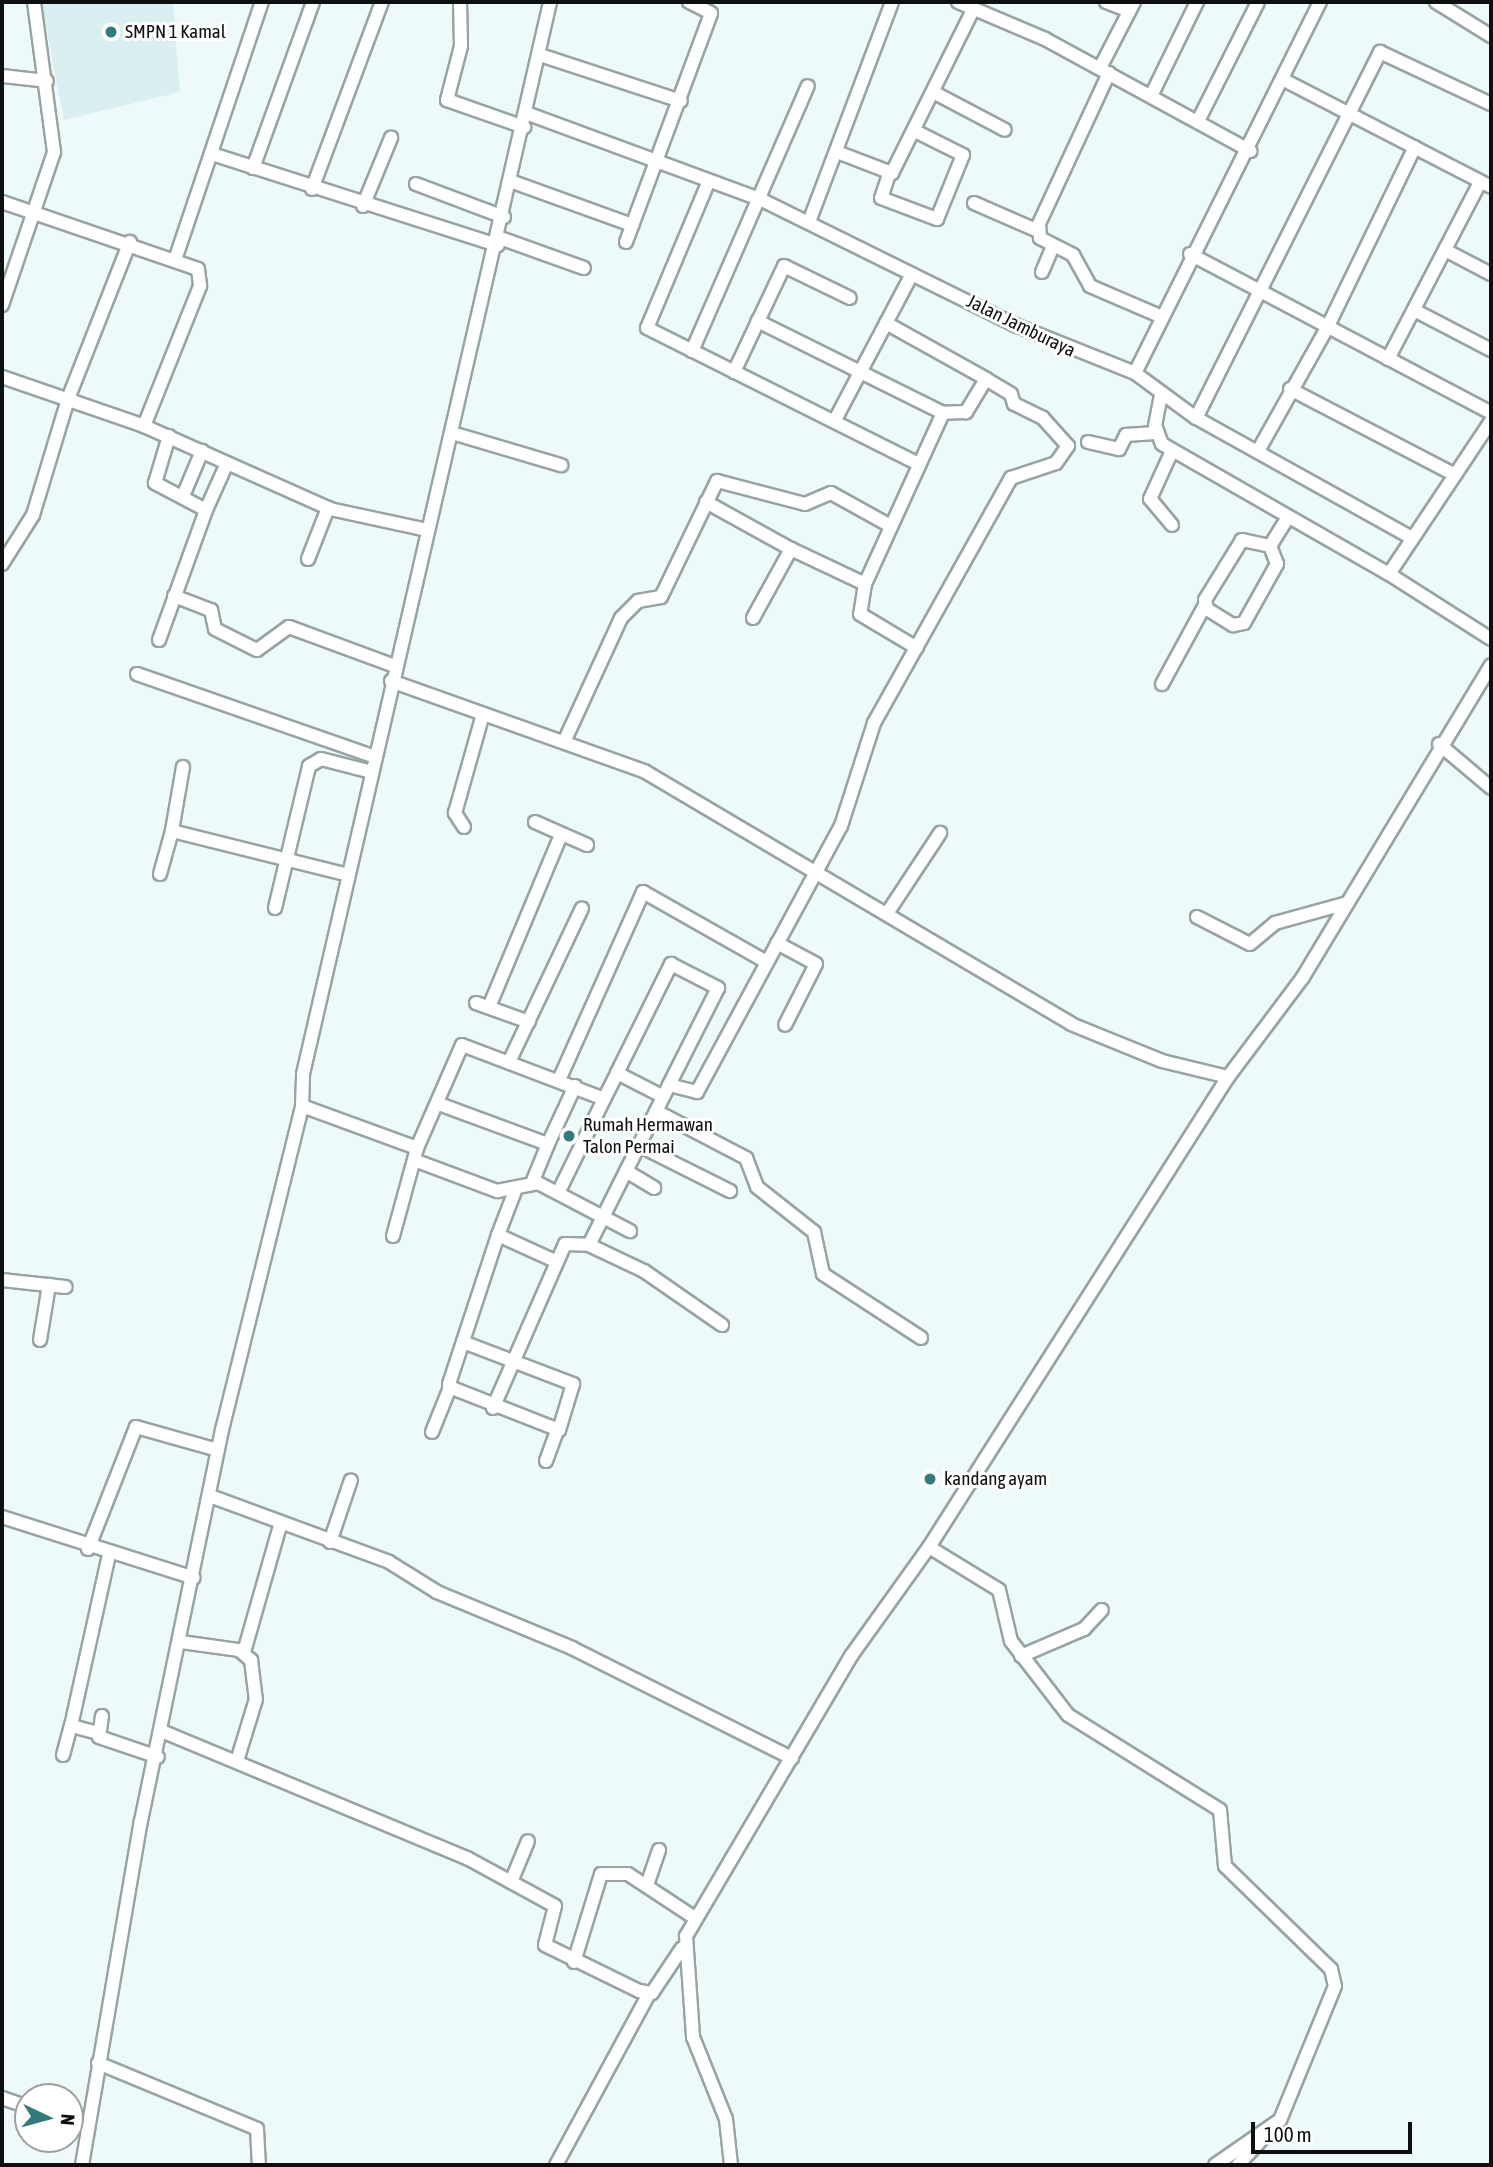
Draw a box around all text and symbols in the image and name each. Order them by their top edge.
place label: SMPN 1 Kamal [125,21,226,43]
marker: SMPN 1 Kamal [103,24,119,40]
street label: Jalan Jamburaya [963,290,1079,362]
place label: Rumah Hermawan Talon Permai [583,1114,713,1158]
marker: Rumah Hermawan Talon Permai [561,1128,577,1144]
place label: kandang ayam [944,1468,1047,1490]
marker: kandang ayam [922,1471,938,1487]
north arrow [14,2083,84,2153]
scale bar [1255,2108,1416,2152]
text: N [56,2113,79,2126]
text: 100 m [1264,2122,1312,2146]

